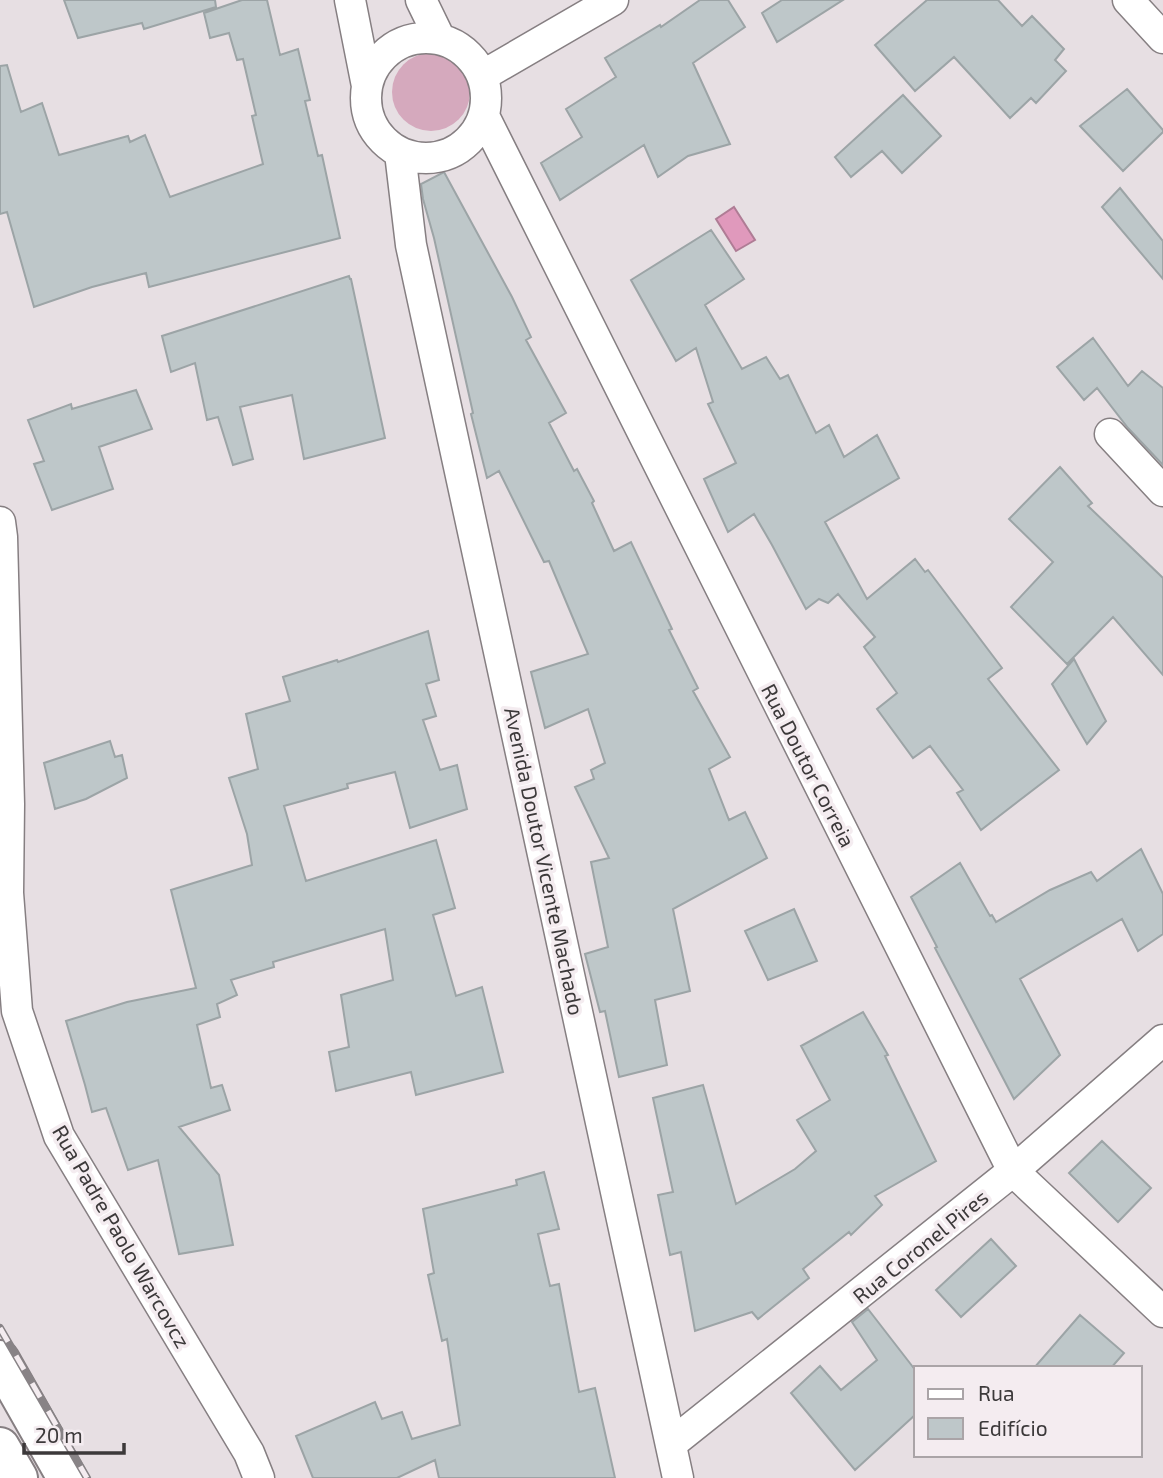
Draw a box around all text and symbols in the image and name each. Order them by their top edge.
street label: Rua Doutor Correia [757,679,861,851]
street label: Avenida Doutor Vicente Machado [500,705,590,1017]
street label: Rua Padre Paolo Warcovcz [48,1120,196,1352]
street label: Rua Coronel Pires [847,1184,993,1308]
legend [914,1366,1142,1457]
text: Rua [978,1380,1014,1405]
scale bar [24,1412,124,1456]
text: Edifício [978,1415,1048,1440]
text: 20 m [35,1422,83,1447]

